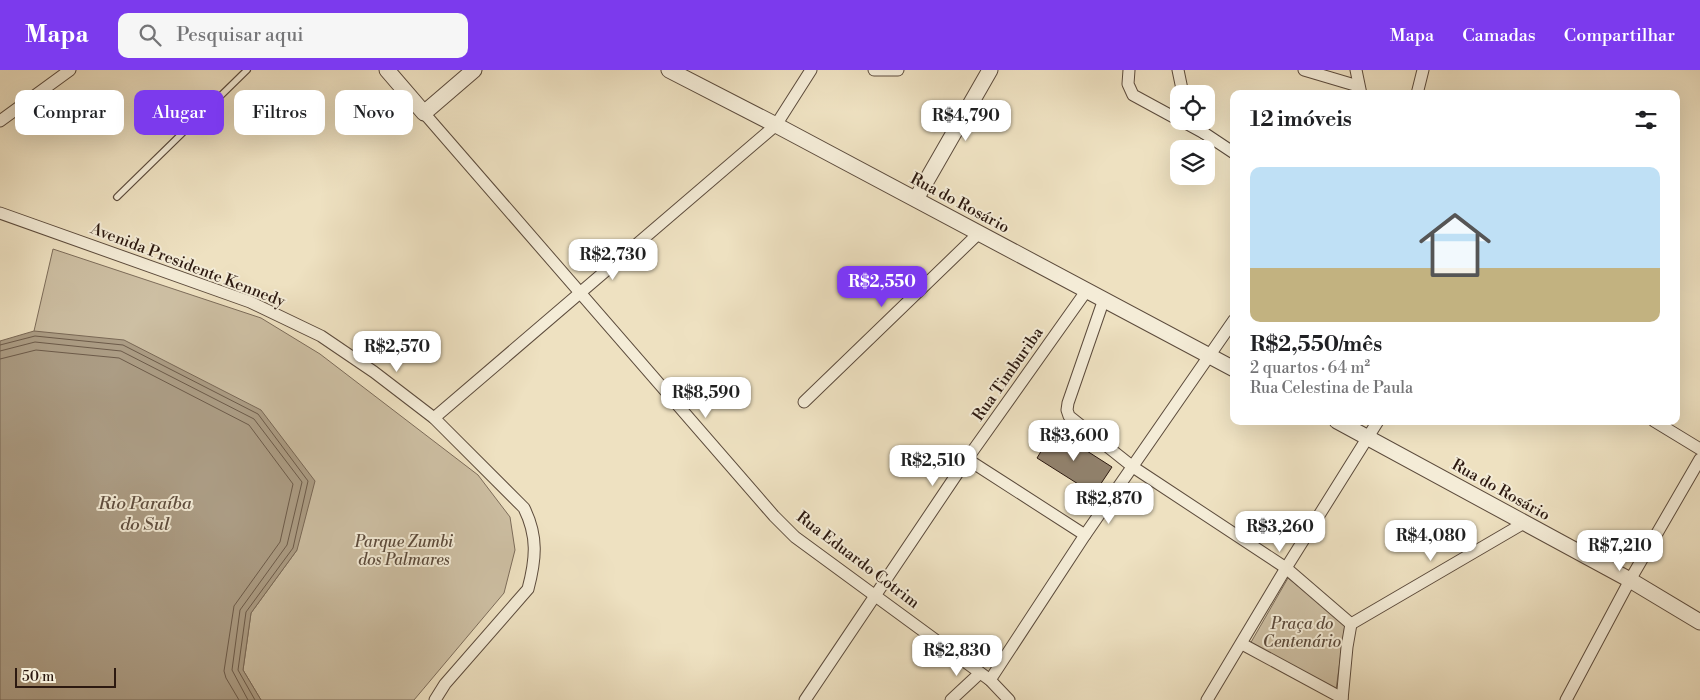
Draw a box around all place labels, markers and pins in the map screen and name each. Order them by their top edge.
pin: R$4,790 [920,100,1012,142]
pin: R$2,730 [567,238,659,281]
pin: R$2,550 [836,266,928,308]
pin: R$2,570 [351,330,443,373]
pin: R$8,590 [660,376,752,419]
pin: R$3,600 [1028,420,1120,462]
pin: R$2,510 [887,444,979,487]
pin: R$2,870 [1063,482,1155,525]
pin: R$3,260 [1234,510,1326,553]
pin: R$4,080 [1385,520,1477,562]
pin: R$7,210 [1574,530,1666,572]
pin: R$2,830 [911,634,1003,677]

